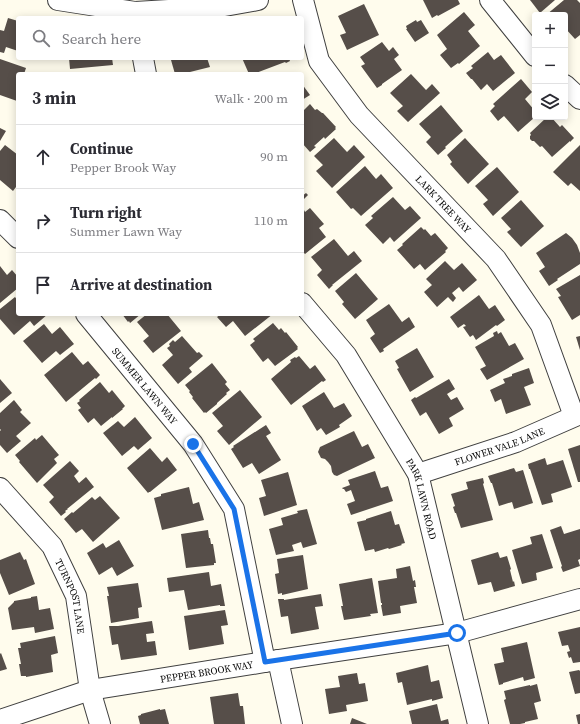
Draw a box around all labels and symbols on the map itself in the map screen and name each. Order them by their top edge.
street label: LARK TREE WAY [413,173,474,236]
street label: SUMMER LAWN WAY [109,345,181,428]
street label: FLOWER VALE LANE [453,424,546,469]
route end [184,435,202,453]
street label: PARK LAWN ROAD [403,456,440,541]
street label: TURNPOST LANE [52,557,88,635]
route start [448,624,466,642]
street label: PEPPER BROOK WAY [159,658,255,686]

